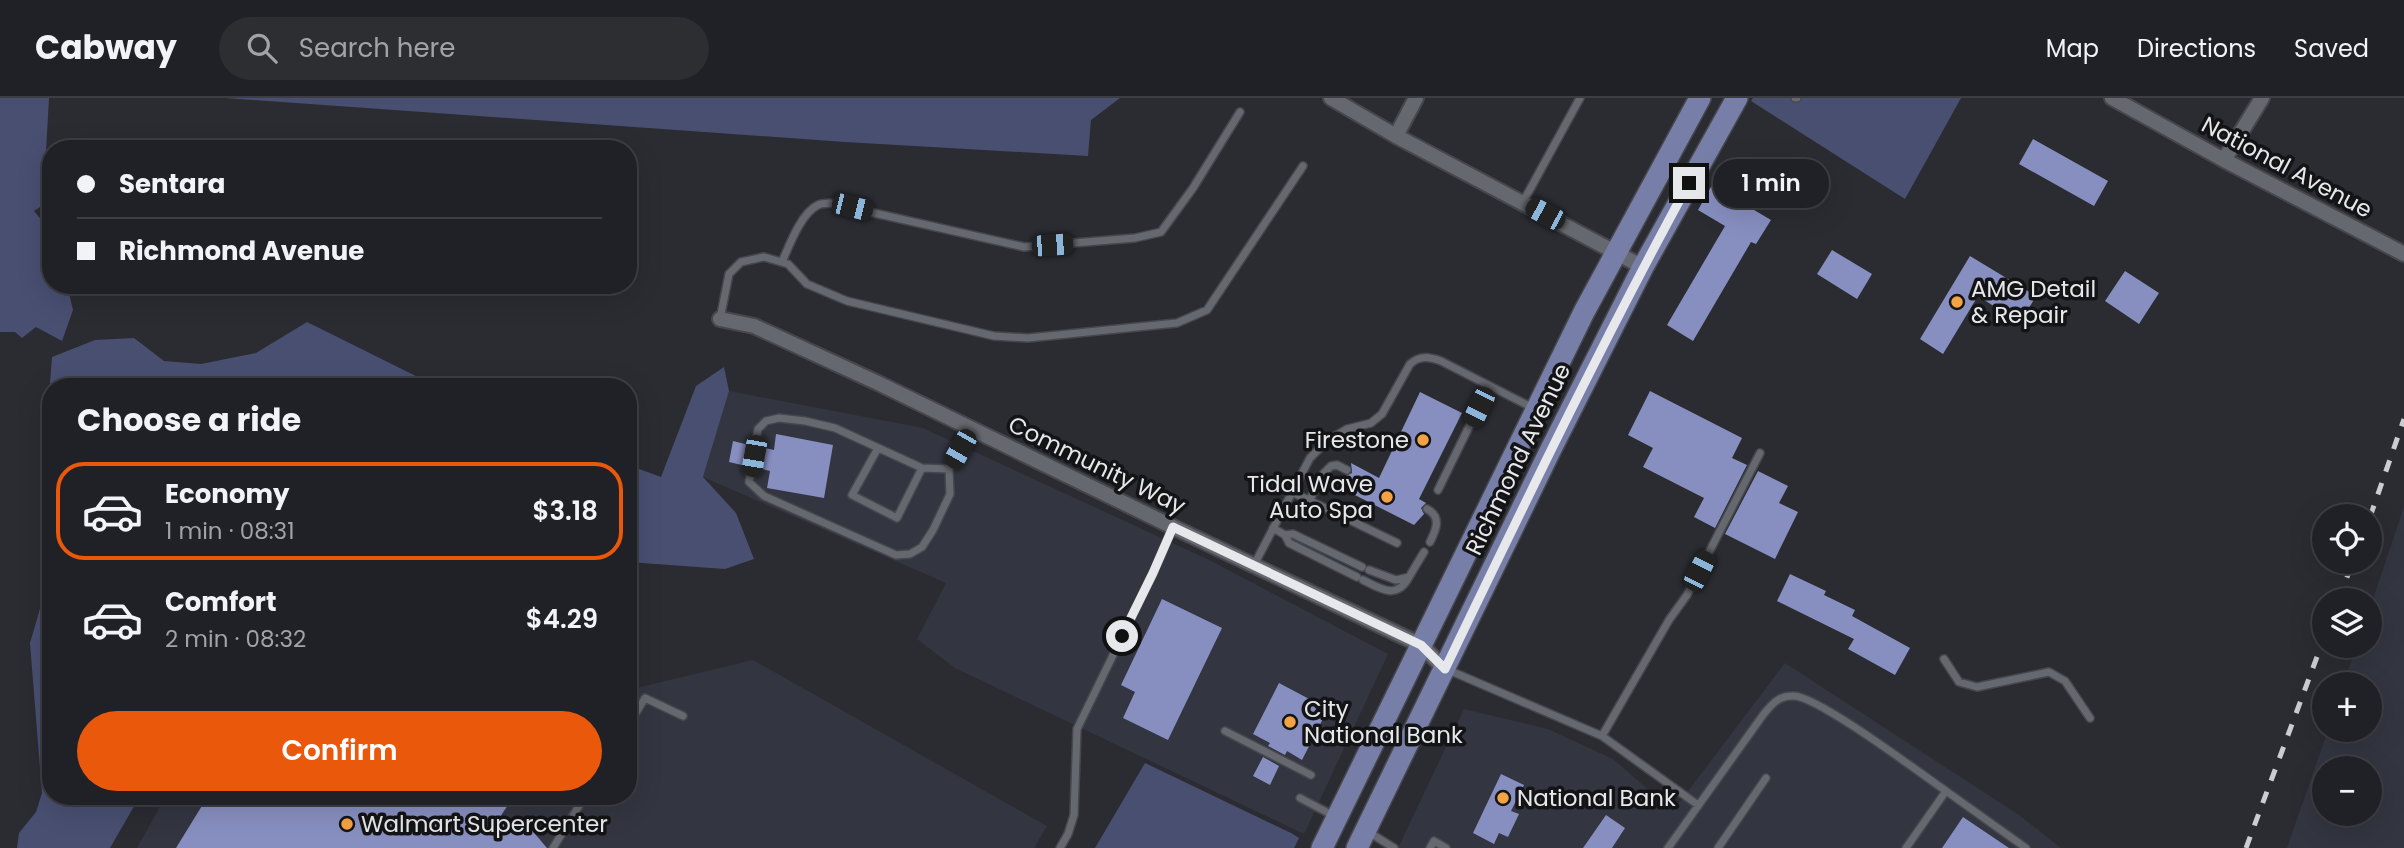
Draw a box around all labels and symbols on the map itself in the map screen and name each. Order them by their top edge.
street label: National Avenue [2196,109,2378,225]
callout: 1 min [1714,158,1829,208]
route end [1673,167,1705,199]
car [830,192,875,222]
car [1522,195,1569,233]
car [1031,233,1074,257]
place label: AMG Detail & Repair [1971,273,2096,331]
marker: AMG Detail & Repair [1949,294,1965,310]
street label: Richmond Avenue [1458,358,1578,560]
car [1461,384,1498,430]
street label: Community Way [1003,408,1191,522]
place label: Firestone [1305,424,1409,456]
car [941,426,980,472]
marker: Firestone [1415,432,1431,448]
car [741,433,768,479]
place label: Tidal Wave Auto Spa [1247,468,1373,526]
marker: Tidal Wave Auto Spa [1379,489,1395,505]
car [1681,548,1718,594]
route start [1106,620,1138,652]
place label: City National Bank [1304,693,1463,751]
marker: City National Bank [1282,714,1298,730]
place label: National Bank [1517,782,1676,814]
marker: National Bank [1495,790,1511,806]
place label: Walmart Supercenter [361,808,608,840]
marker: Walmart Supercenter [339,816,355,832]

